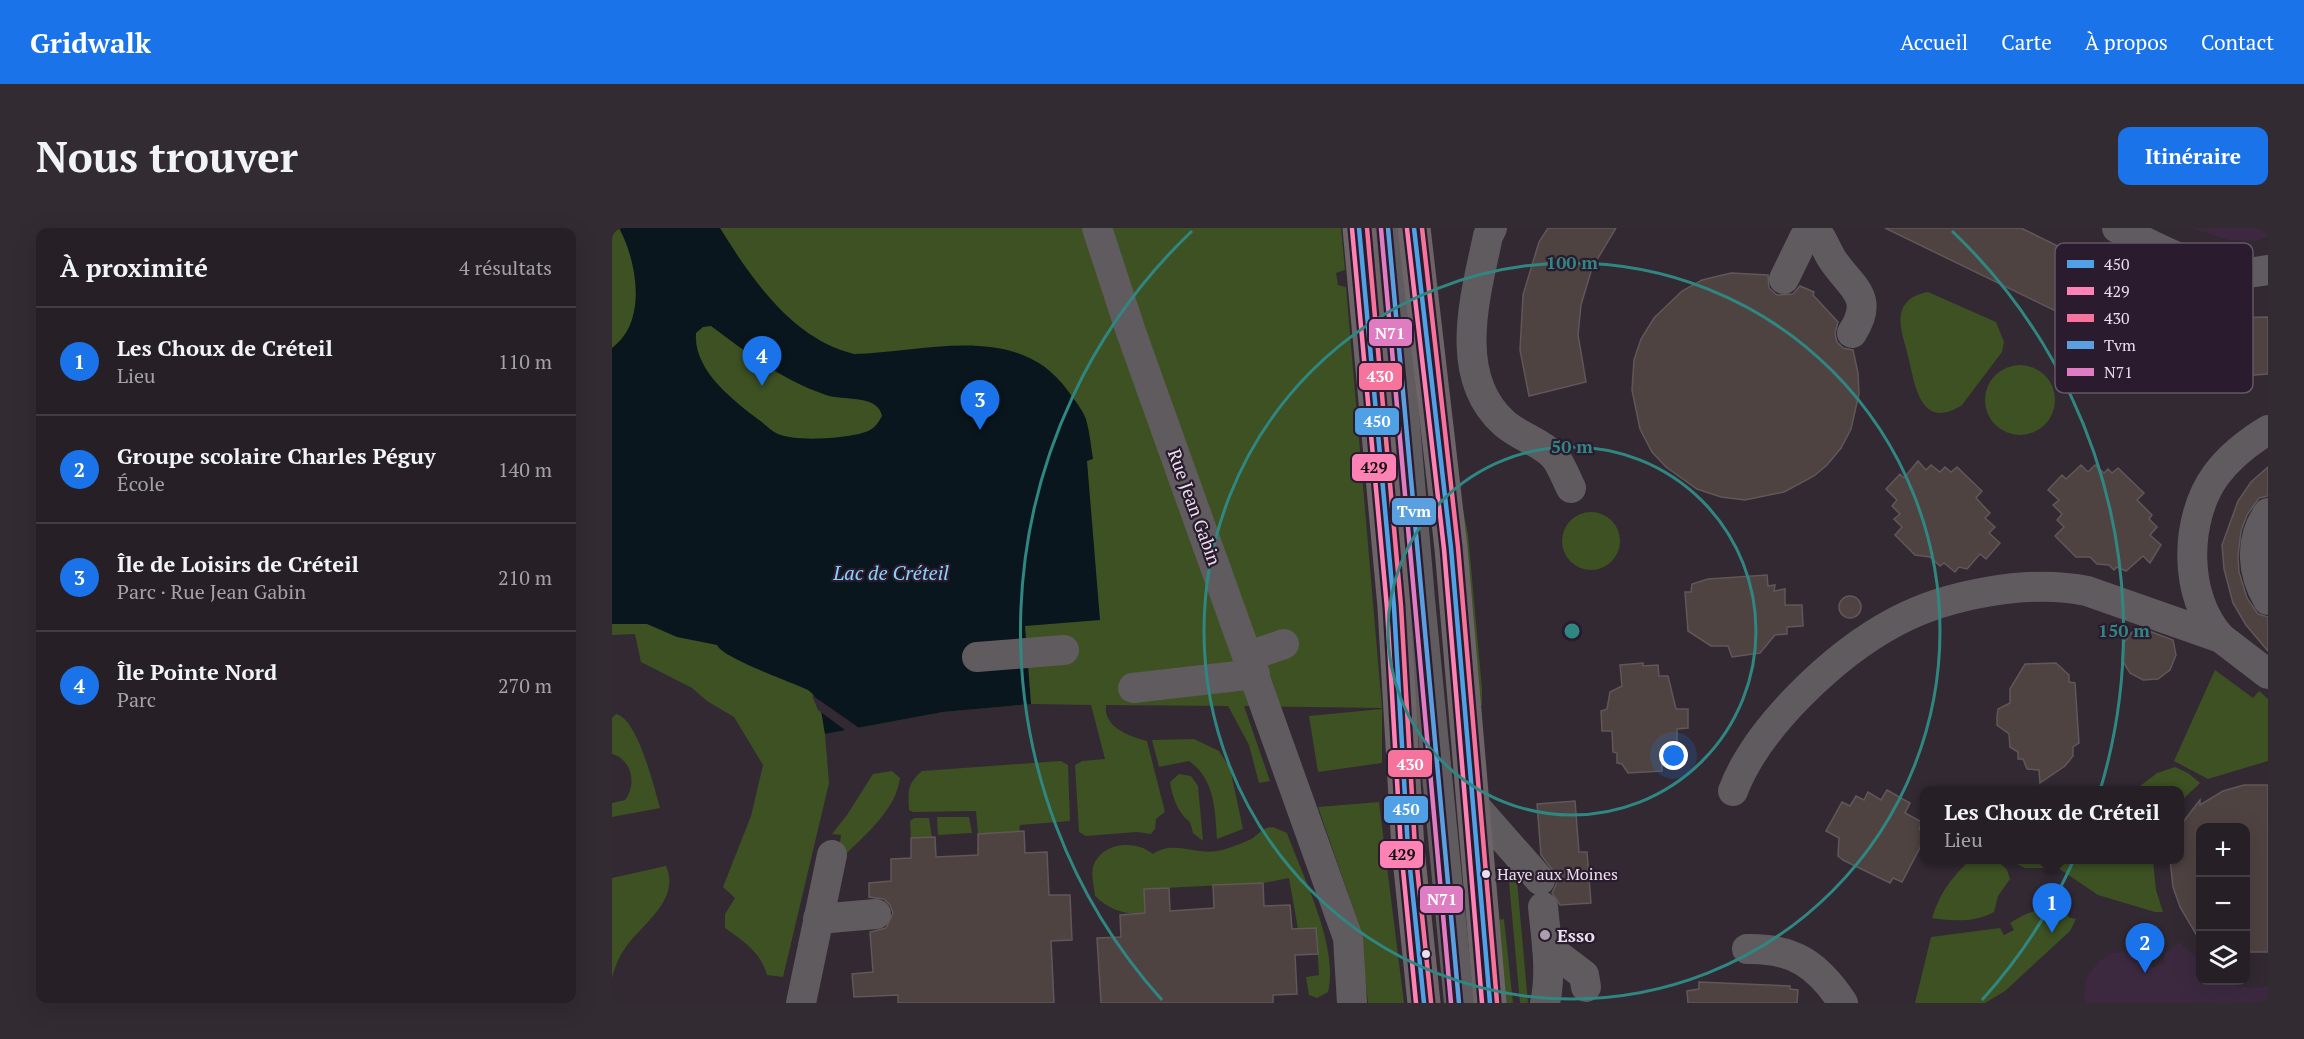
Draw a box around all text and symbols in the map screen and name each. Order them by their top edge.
text: Gridwalk [30,24,151,61]
text: Accueil [1900,28,1968,56]
text: Carte [2001,28,2052,56]
text: À propos [2085,28,2168,56]
text: Contact [2201,28,2274,56]
button: Itinéraire [2118,127,2268,185]
text: Nous trouver [36,128,298,184]
legend [2055,243,2253,393]
text: À proximité [60,250,208,284]
text: 100 m [1546,250,1598,274]
text: 450 [2104,253,2130,275]
text: 4 résultats [459,254,552,281]
text: 429 [2104,280,2130,302]
text: 430 [2104,307,2130,329]
line badge: N71 [1368,318,1413,347]
text: N71 [1375,322,1405,344]
text: Les Choux de Créteil [117,333,333,362]
text: Tvm [2104,334,2136,356]
pin: 4 [742,336,782,386]
text: 1 [74,348,85,375]
text: 110 m [498,348,552,375]
text: N71 [2104,361,2133,383]
text: Lieu [117,362,156,389]
line badge: 430 [1358,362,1403,391]
text: 430 [1366,365,1394,387]
pin: 3 [960,380,1000,430]
line badge: 450 [1354,407,1400,436]
text: 450 [1363,410,1391,432]
text: 50 m [1551,434,1593,458]
text: Groupe scolaire Charles Péguy [117,441,436,470]
street label: Rue Jean Gabin [1163,446,1227,569]
line badge: 429 [1351,453,1397,482]
text: 2 [74,456,85,483]
text: 140 m [498,456,552,483]
text: 429 [1360,456,1388,478]
text: École [117,470,165,497]
line badge: Tvm [1391,497,1437,526]
text: Tvm [1397,500,1431,522]
text: Île de Loisirs de Créteil [117,549,359,578]
water label: Lac de Créteil [832,559,949,586]
text: 3 [74,564,85,591]
text: 210 m [498,564,552,591]
text: Parc · Rue Jean Gabin [117,578,306,605]
text: 150 m [2098,618,2150,642]
centre of rings [1562,621,1582,641]
text: Île Pointe Nord [117,657,277,686]
text: 4 [74,672,85,699]
text: 270 m [498,672,552,699]
text: Parc [117,686,156,713]
your location [1659,741,1688,770]
line badge: 430 [1387,749,1433,778]
text: 430 [1396,753,1424,775]
popup [1920,786,2184,864]
line badge: 450 [1383,795,1429,824]
text: Les Choux de Créteil [1944,797,2160,826]
text: 450 [1392,798,1420,820]
map controls [2196,823,2250,985]
button: + [2196,823,2250,877]
text: Lieu [1944,826,1983,853]
line badge: 429 [1379,840,1424,869]
text: 429 [1388,843,1416,865]
place label: Haye aux Moines [1497,863,1618,885]
marker: Haye aux Moines [1480,868,1492,880]
button: − [2196,877,2250,931]
pin: 1 [2032,884,2072,933]
line badge: N71 [1419,885,1464,914]
text: N71 [1427,888,1457,910]
place label: Esso [1557,923,1595,947]
pin: 2 [2126,924,2164,973]
marker: Esso [1538,928,1552,942]
button: layers [2196,931,2250,985]
unlabelled marker [1420,948,1432,960]

